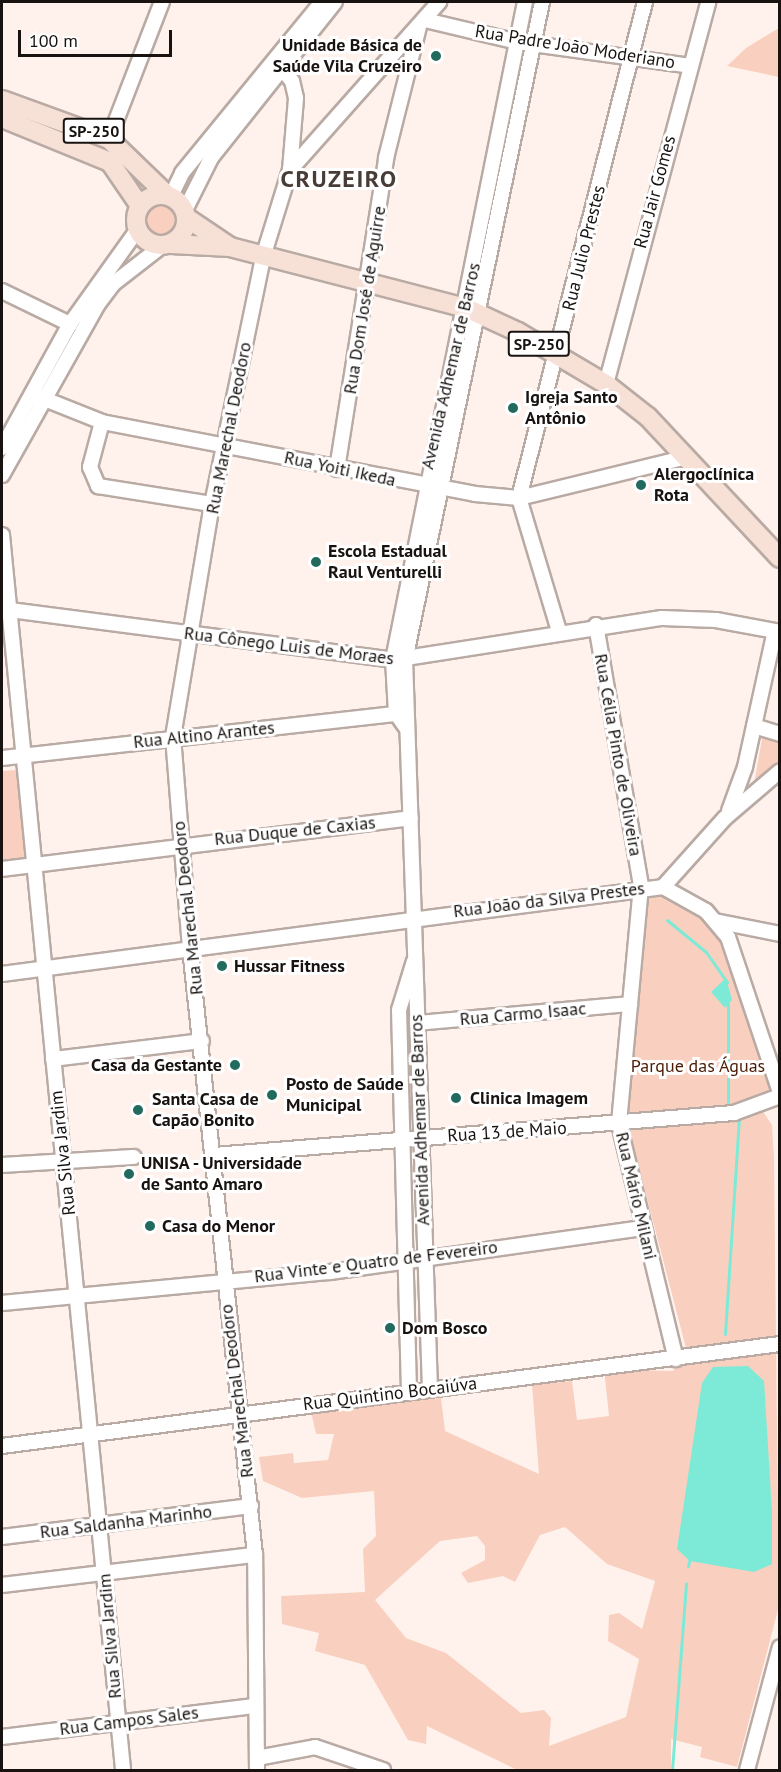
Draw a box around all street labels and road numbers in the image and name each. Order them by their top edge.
street label: Rua Padre João Moderiano [473,20,677,74]
road number: SP-250 [62,118,125,144]
street label: Rua Jair Gomes [630,133,680,251]
street label: Rua Julio Prestes [558,183,610,313]
street label: Rua Dom José de Aguirre [339,204,391,396]
street label: Avenida Adhemar de Barros [417,260,485,472]
road number: SP-250 [508,331,570,357]
street label: Rua Marechal Deodoro [202,340,256,516]
street label: Rua Yoiti Ikeda [282,447,398,491]
street label: Rua Cônego Luis de Moraes [183,622,395,670]
street label: Rua Célia Pinto de Oliveira [590,652,646,858]
street label: Rua Altino Arantes [132,717,276,753]
street label: Rua Duque de Caxias [213,812,377,850]
street label: Rua Marechal Deodoro [168,820,208,996]
street label: Rua João da Silva Prestes [452,878,646,922]
street label: Rua Carmo Isaac [459,998,587,1030]
street label: Avenida Adhemar de Barros [406,1014,434,1226]
street label: Rua Silva Jardim [46,1090,80,1216]
street label: Rua 13 de Maio [447,1117,567,1147]
street label: Rua Mário Milani [611,1130,661,1262]
street label: Rua Vinte e Quatro de Fevereiro [253,1236,499,1288]
street label: Rua Marechal Deodoro [216,1303,258,1479]
street label: Rua Quintino Bocaiúva [302,1373,478,1415]
street label: Rua Saldanha Marinho [39,1501,213,1543]
street label: Rua Silva Jardim [94,1573,126,1699]
street label: Rua Campos Sales [58,1702,200,1740]

